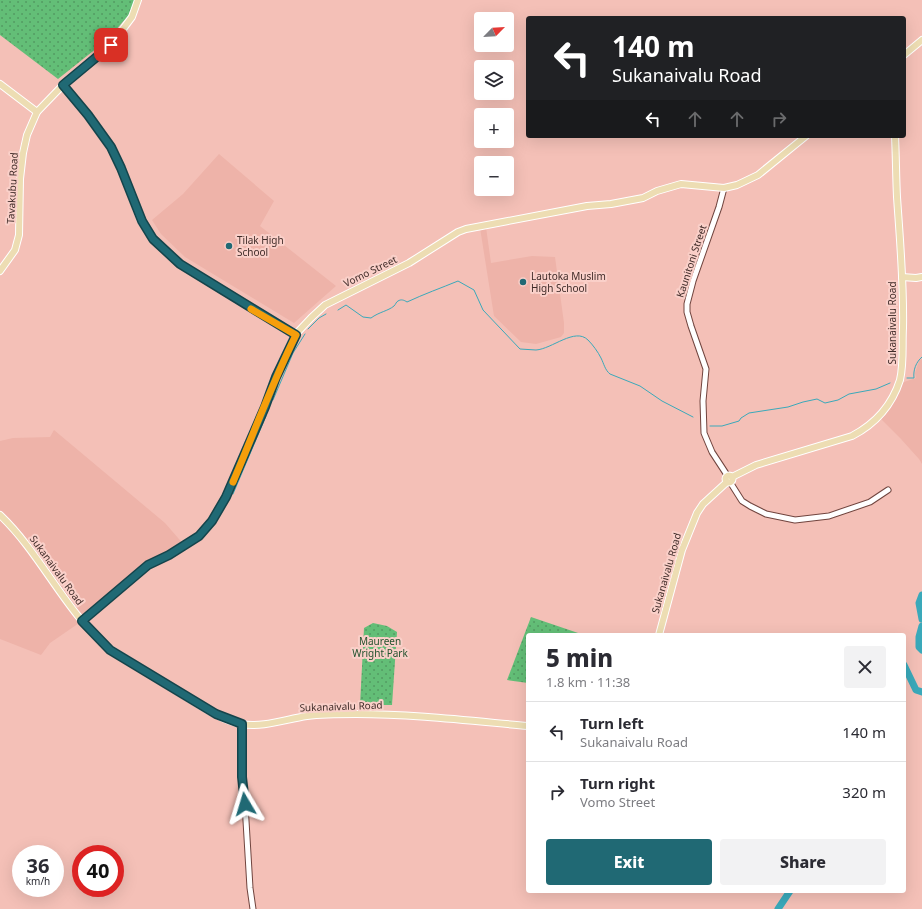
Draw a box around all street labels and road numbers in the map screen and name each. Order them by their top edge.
street label: Tavakubu Road [3,152,21,224]
street label: Kaunitoni Street [673,222,709,299]
street label: Vomo Street [341,252,399,290]
street label: Sukanaivalu Road [885,281,899,365]
street label: Sukanaivalu Road [648,531,684,615]
street label: Sukanaivalu Road [27,532,87,608]
street label: Sukanaivalu Road [299,698,383,714]

